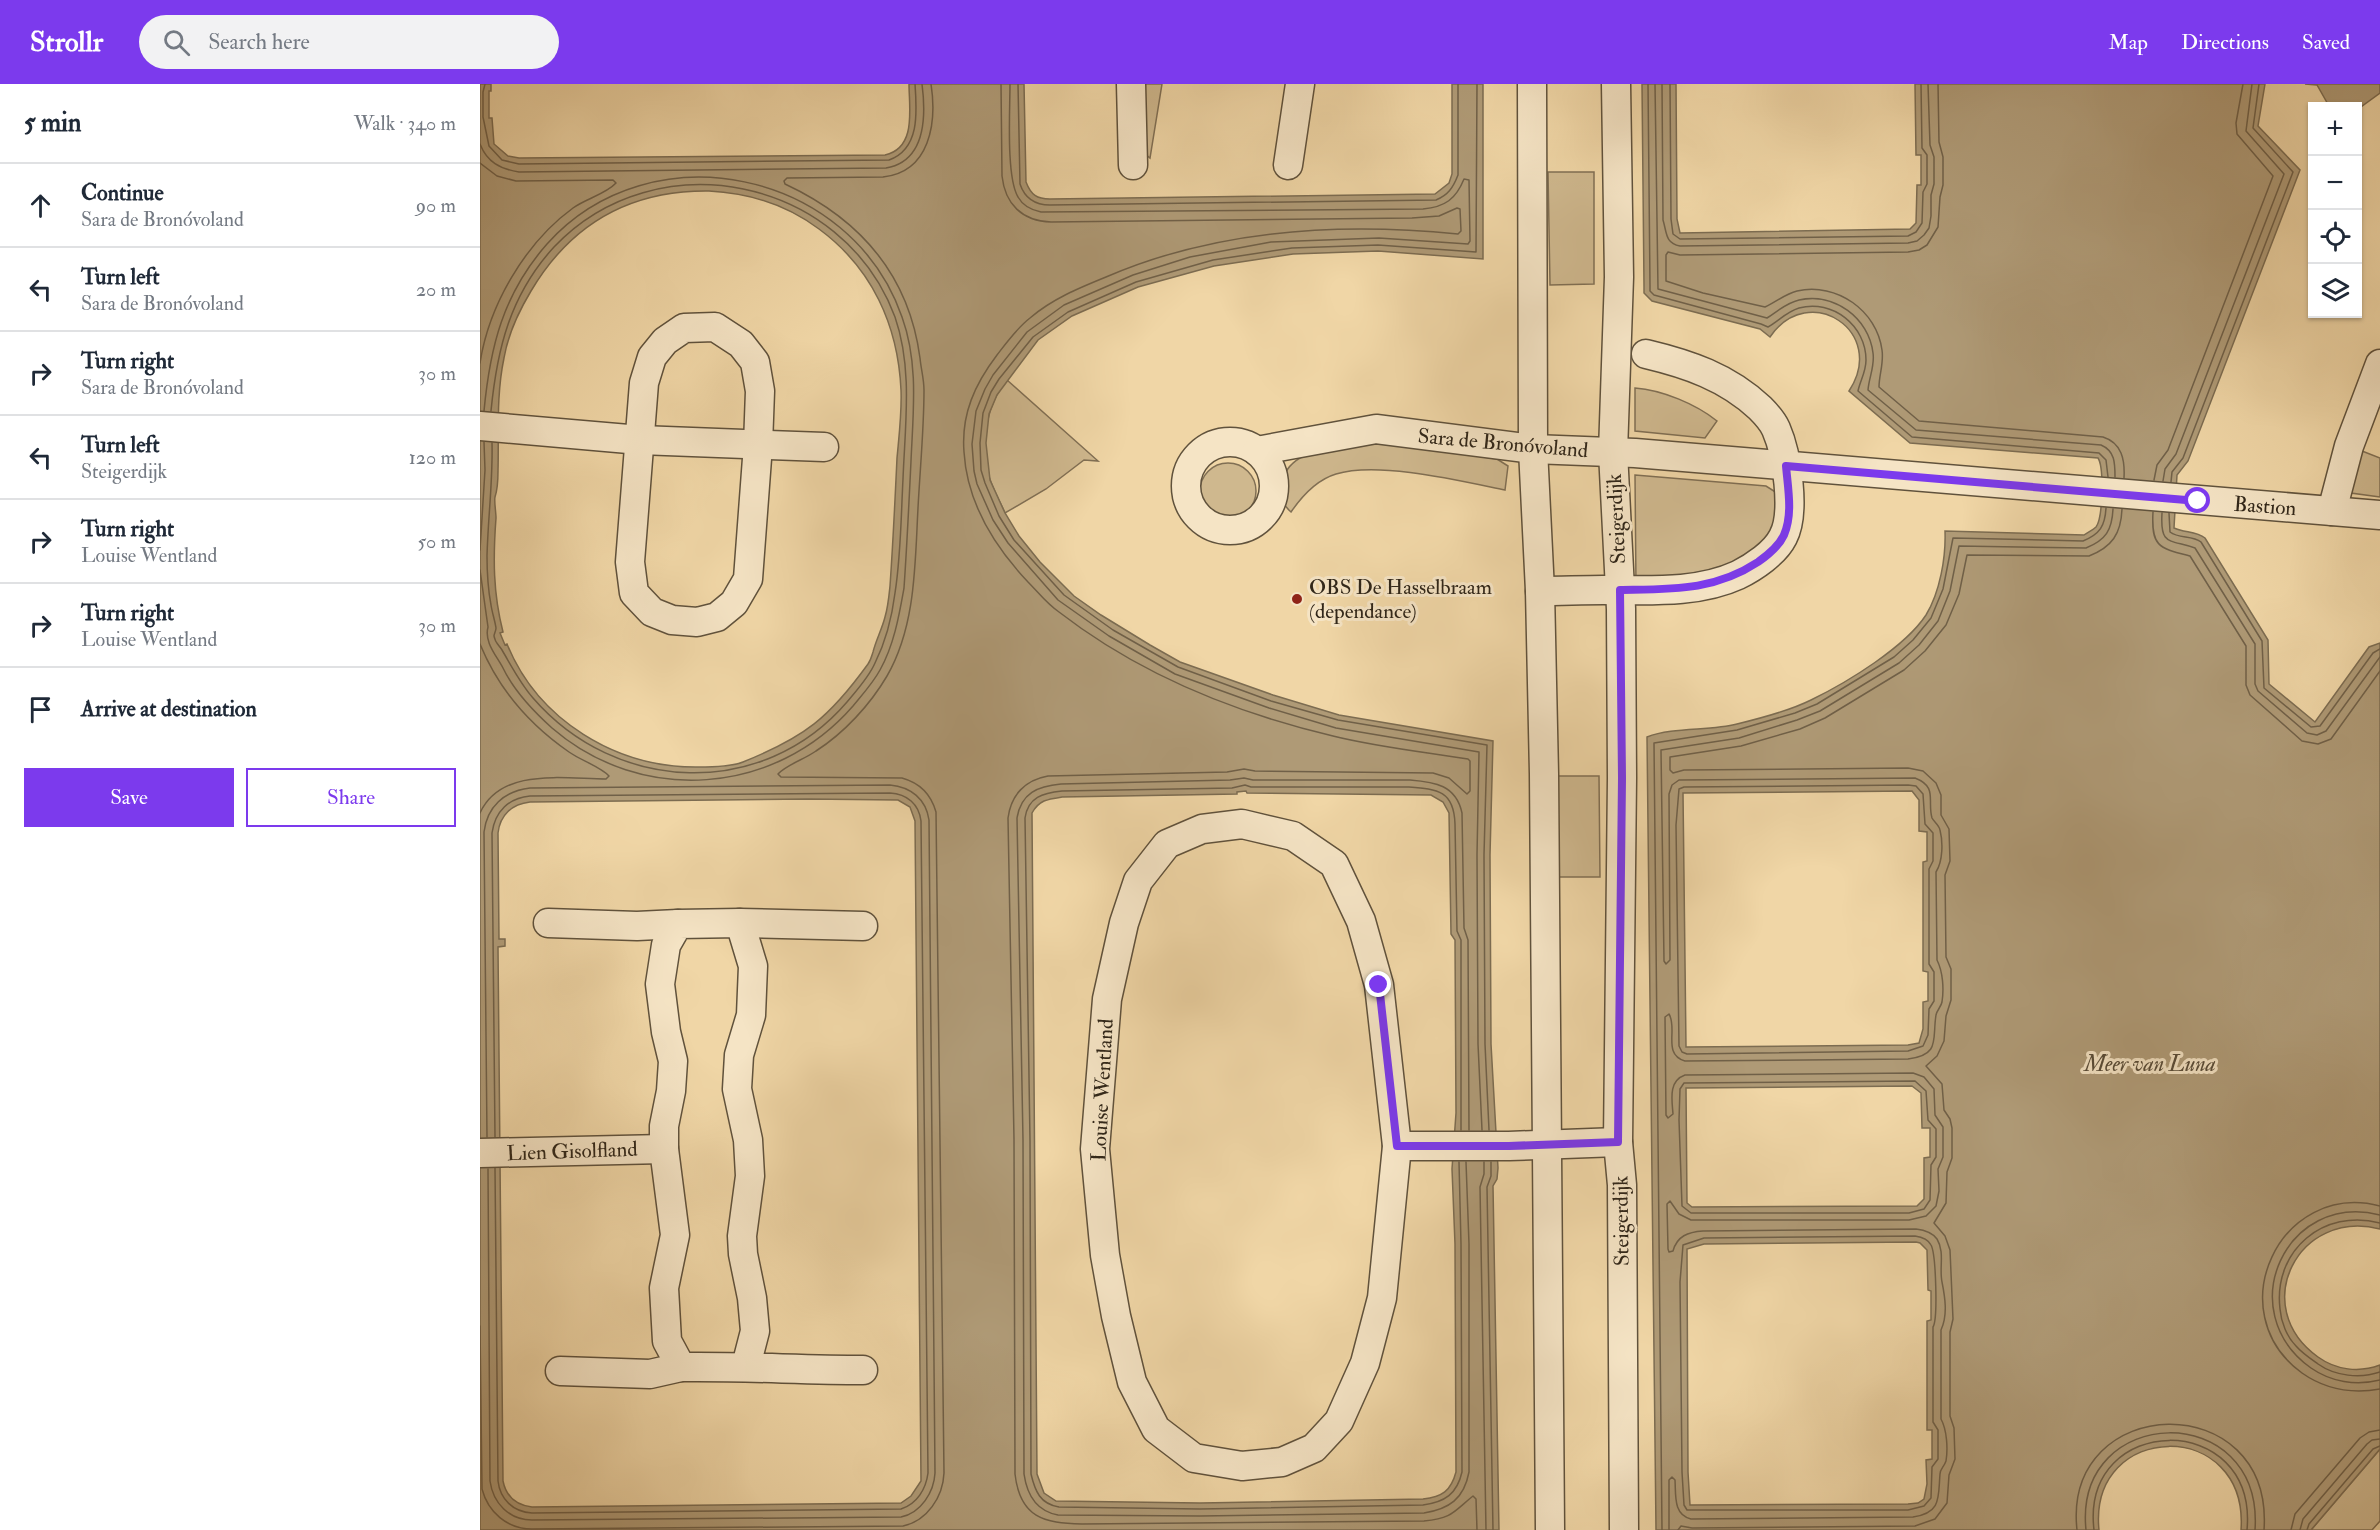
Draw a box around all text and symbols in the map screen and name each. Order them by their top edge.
search box [139,15,559,69]
text: Strollr [30,25,103,60]
icon: search [160,26,193,59]
text: Search here [208,28,310,56]
text: Map [2108,29,2148,56]
text: Directions [2181,29,2269,56]
text: Saved [2302,29,2350,56]
map controls [2308,102,2362,318]
button: + [2308,102,2362,156]
text: 5 min [24,107,81,139]
text: Walk · 340 m [354,111,456,136]
button: − [2308,156,2362,210]
text: Continue [81,179,164,207]
icon: ahead [24,189,57,222]
text: 90 m [416,193,456,218]
text: Sara de Bronóvoland [81,207,244,232]
button: locate [2308,210,2362,264]
text: Turn left [81,263,160,291]
button: layers [2308,264,2362,318]
icon: left [24,273,57,306]
text: 20 m [416,277,456,302]
text: Sara de Bronóvoland [81,291,244,316]
text: Turn right [81,347,174,375]
icon: right [24,357,57,390]
text: 30 m [418,361,456,386]
text: Sara de Bronóvoland [81,375,244,400]
street label: Sara de Bronóvoland [1417,423,1590,464]
text: Turn left [81,431,160,459]
icon: left [24,441,57,474]
text: 120 m [409,445,456,470]
text: Steigerdijk [81,459,167,484]
street label: Steigerdijk [1601,473,1632,565]
route start [2184,487,2210,513]
street label: Bastion [2233,491,2297,522]
text: Turn right [81,515,174,543]
icon: right [24,525,57,558]
text: 50 m [417,529,456,554]
text: Louise Wentland [81,543,217,568]
place label: OBS De Hasselbraam (dependance) [1309,574,1492,625]
marker: OBS De Hasselbraam (dependance) [1290,592,1304,606]
text: Turn right [81,599,174,627]
icon: right [24,609,57,642]
text: 30 m [418,613,456,638]
text: Louise Wentland [81,627,217,652]
icon: arrive [24,693,57,726]
text: Arrive at destination [81,695,257,723]
button: Save [24,768,234,827]
button: Share [246,768,456,827]
route end [1365,971,1391,997]
street label: Louise Wentland [1085,1017,1120,1162]
water label: Meer van Luna [2082,1050,2216,1078]
street label: Lien Gisolfland [506,1136,639,1167]
street label: Steigerdijk [1607,1176,1636,1266]

